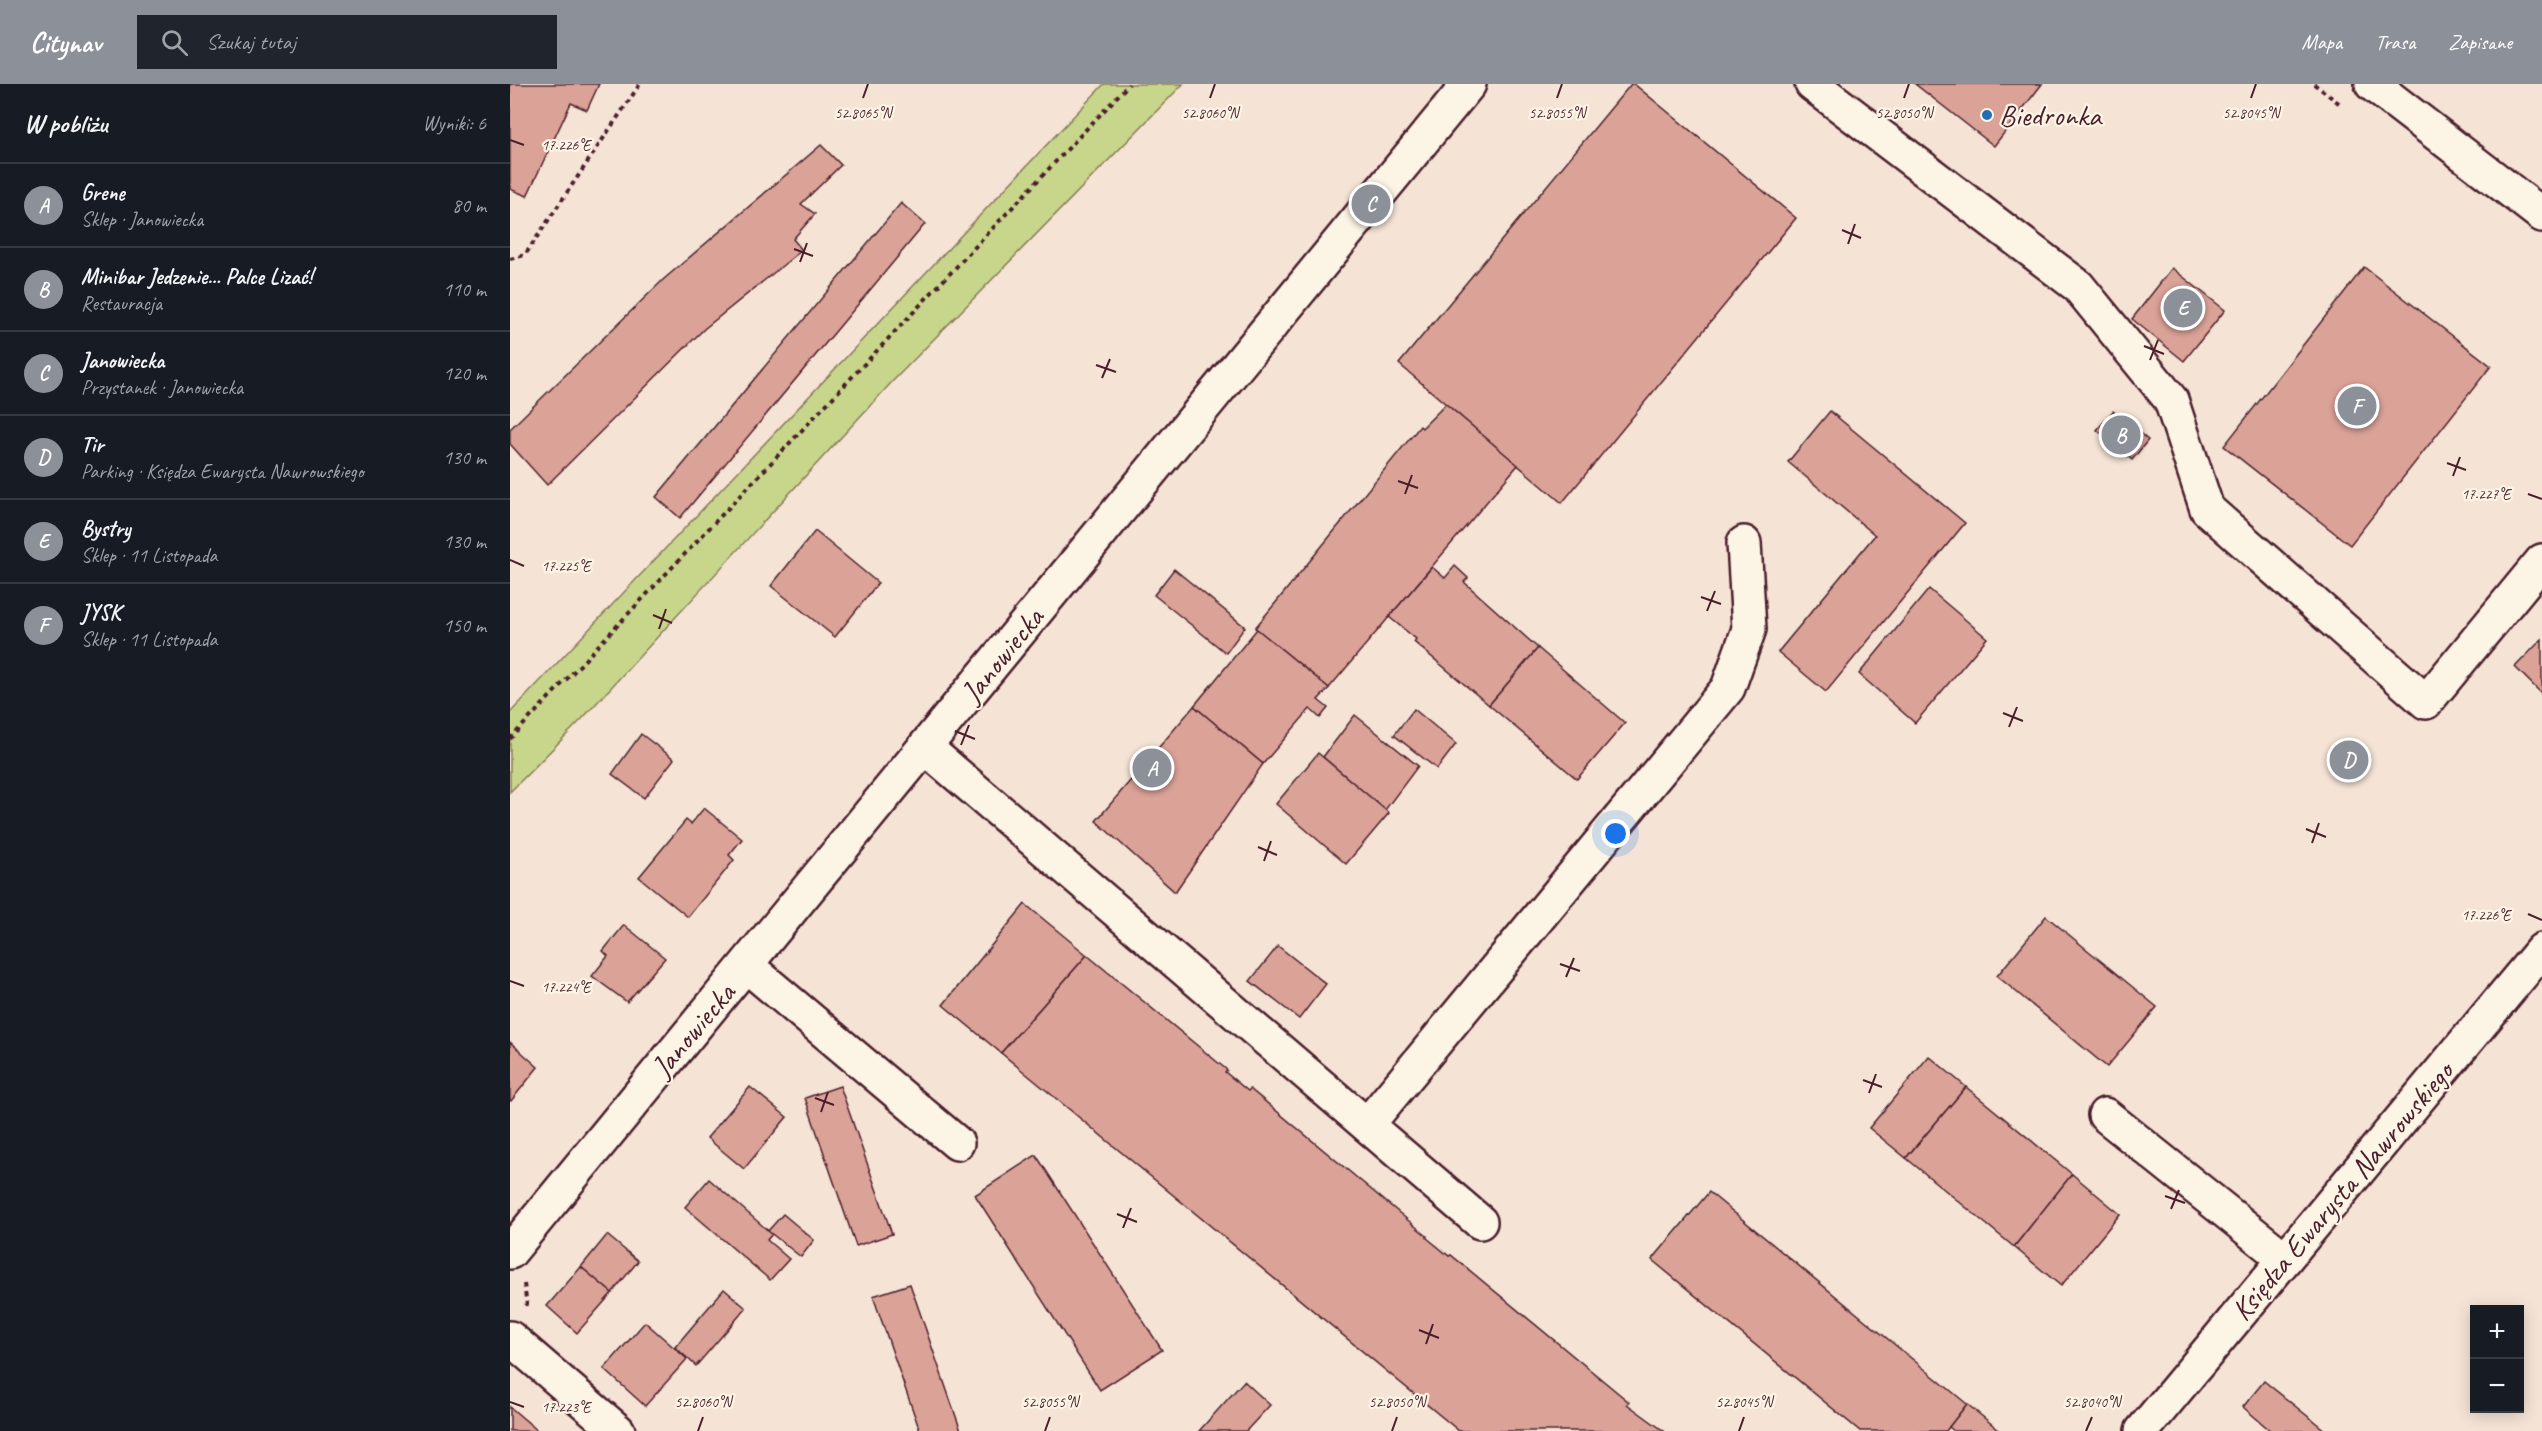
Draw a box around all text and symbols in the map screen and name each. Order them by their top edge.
search box [137,15,557,69]
text: Citynav [30,25,101,60]
icon: search [158,26,191,59]
text: Szukaj tutaj [206,28,296,56]
text: Mapa [2302,29,2342,55]
text: Trasa [2375,29,2415,55]
text: Zapisane [2448,29,2512,55]
place label: Biedronka [1999,96,2103,134]
text: 52.8065°N [835,104,894,123]
text: 52.8060°N [1182,104,1241,123]
text: 52.8055°N [1529,104,1588,123]
text: 52.8050°N [1876,104,1935,123]
text: 52.8045°N [2223,104,2282,123]
text: W pobliżu [24,107,107,140]
marker: Biedronka [1980,108,1994,122]
text: Wyniki: 6 [423,111,486,136]
text: 17.226°E [542,136,593,155]
text: Grene [81,179,125,207]
pin: C [1352,182,1390,226]
text: A [38,193,49,218]
text: 80 m [452,193,486,218]
text: Sklep · Janowiecka [81,207,203,232]
text: Minibar Jedzenie... Palce Lizać! [81,263,312,291]
text: B [38,277,49,302]
text: 110 m [443,277,486,302]
pin: E [2164,286,2202,330]
text: Restauracja [81,291,162,316]
text: Janowiecka [81,347,164,375]
text: C [39,361,48,386]
text: 120 m [443,361,486,386]
text: Przystanek · Janowiecka [81,375,243,400]
pin: F [2338,384,2376,428]
pin: B [2102,412,2140,458]
text: Tir [81,431,103,459]
text: D [38,445,49,470]
text: 130 m [443,445,486,470]
text: Parking · Księdza Ewarysta Nawrowskiego [81,459,364,484]
text: 17.227°E [2462,485,2513,504]
text: Bystry [81,515,130,543]
text: E [38,529,49,554]
text: 130 m [443,529,486,554]
text: Sklep · 11 Listopada [81,543,217,568]
text: 17.225°E [542,557,593,576]
street label: Janowiecka [951,598,1053,712]
text: JYSK [81,599,121,627]
text: F [39,613,48,638]
text: 150 m [443,613,486,638]
text: Sklep · 11 Listopada [81,627,217,652]
pin: D [2330,738,2368,782]
pin: A [1132,746,1172,790]
your location [1601,819,1630,848]
text: 17.226°E [2462,906,2513,925]
street label: Janowiecka [641,974,745,1086]
text: 17.224°E [542,978,593,997]
street label: Księdza Ewarysta Nawrowskiego [2223,1051,2464,1328]
map controls [2470,1305,2524,1413]
button: + [2470,1305,2524,1359]
button: − [2470,1359,2524,1413]
text: 52.8060°N [675,1393,734,1412]
text: 52.8055°N [1022,1393,1081,1412]
text: 52.8050°N [1369,1393,1428,1412]
text: 52.8045°N [1716,1393,1775,1412]
text: 52.8040°N [2064,1393,2123,1412]
text: 17.223°E [542,1398,593,1417]

